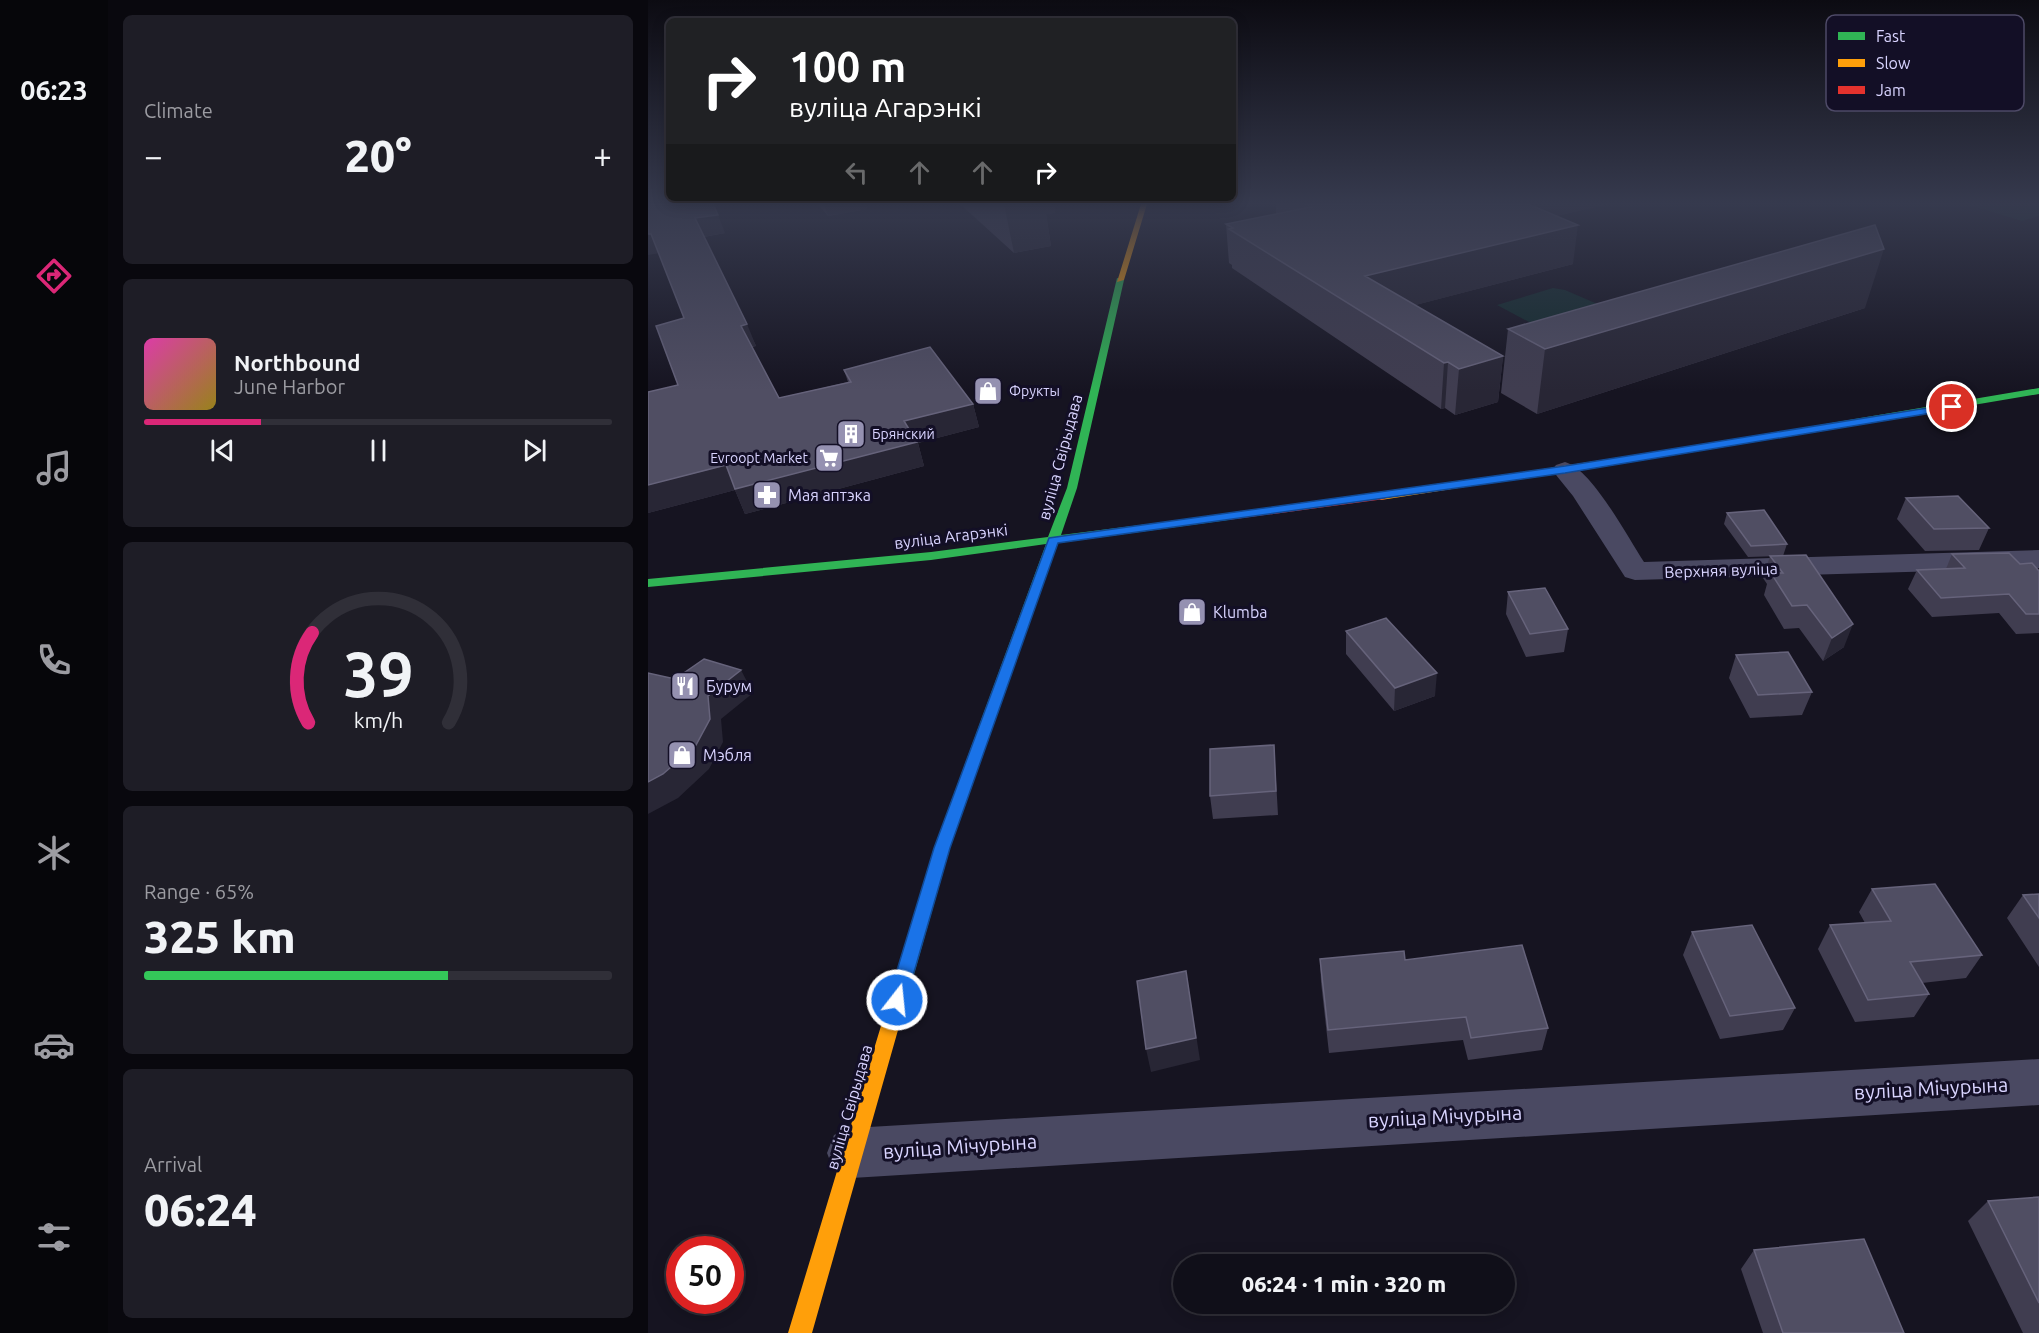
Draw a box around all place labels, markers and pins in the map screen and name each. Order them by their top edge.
shop icon: Фрукты [972,375,1004,407]
pin [1926,381,1977,432]
place label: Фрукты [1009,383,1060,399]
building icon: Брянский [835,418,867,450]
place label: Брянский [872,426,935,442]
supermarket icon: Evroopt Market [813,442,845,474]
place label: Evroopt Market [710,450,808,466]
pharmacy icon: Мая аптэка [751,479,783,511]
place label: Мая аптэка [788,486,871,504]
shop icon: Klumba [1176,596,1208,628]
place label: Klumba [1213,603,1267,621]
restaurant icon: Бурум [669,670,701,702]
place label: Бурум [706,677,752,695]
shop icon: Мэбля [666,739,698,771]
place label: Мэбля [703,746,752,764]

